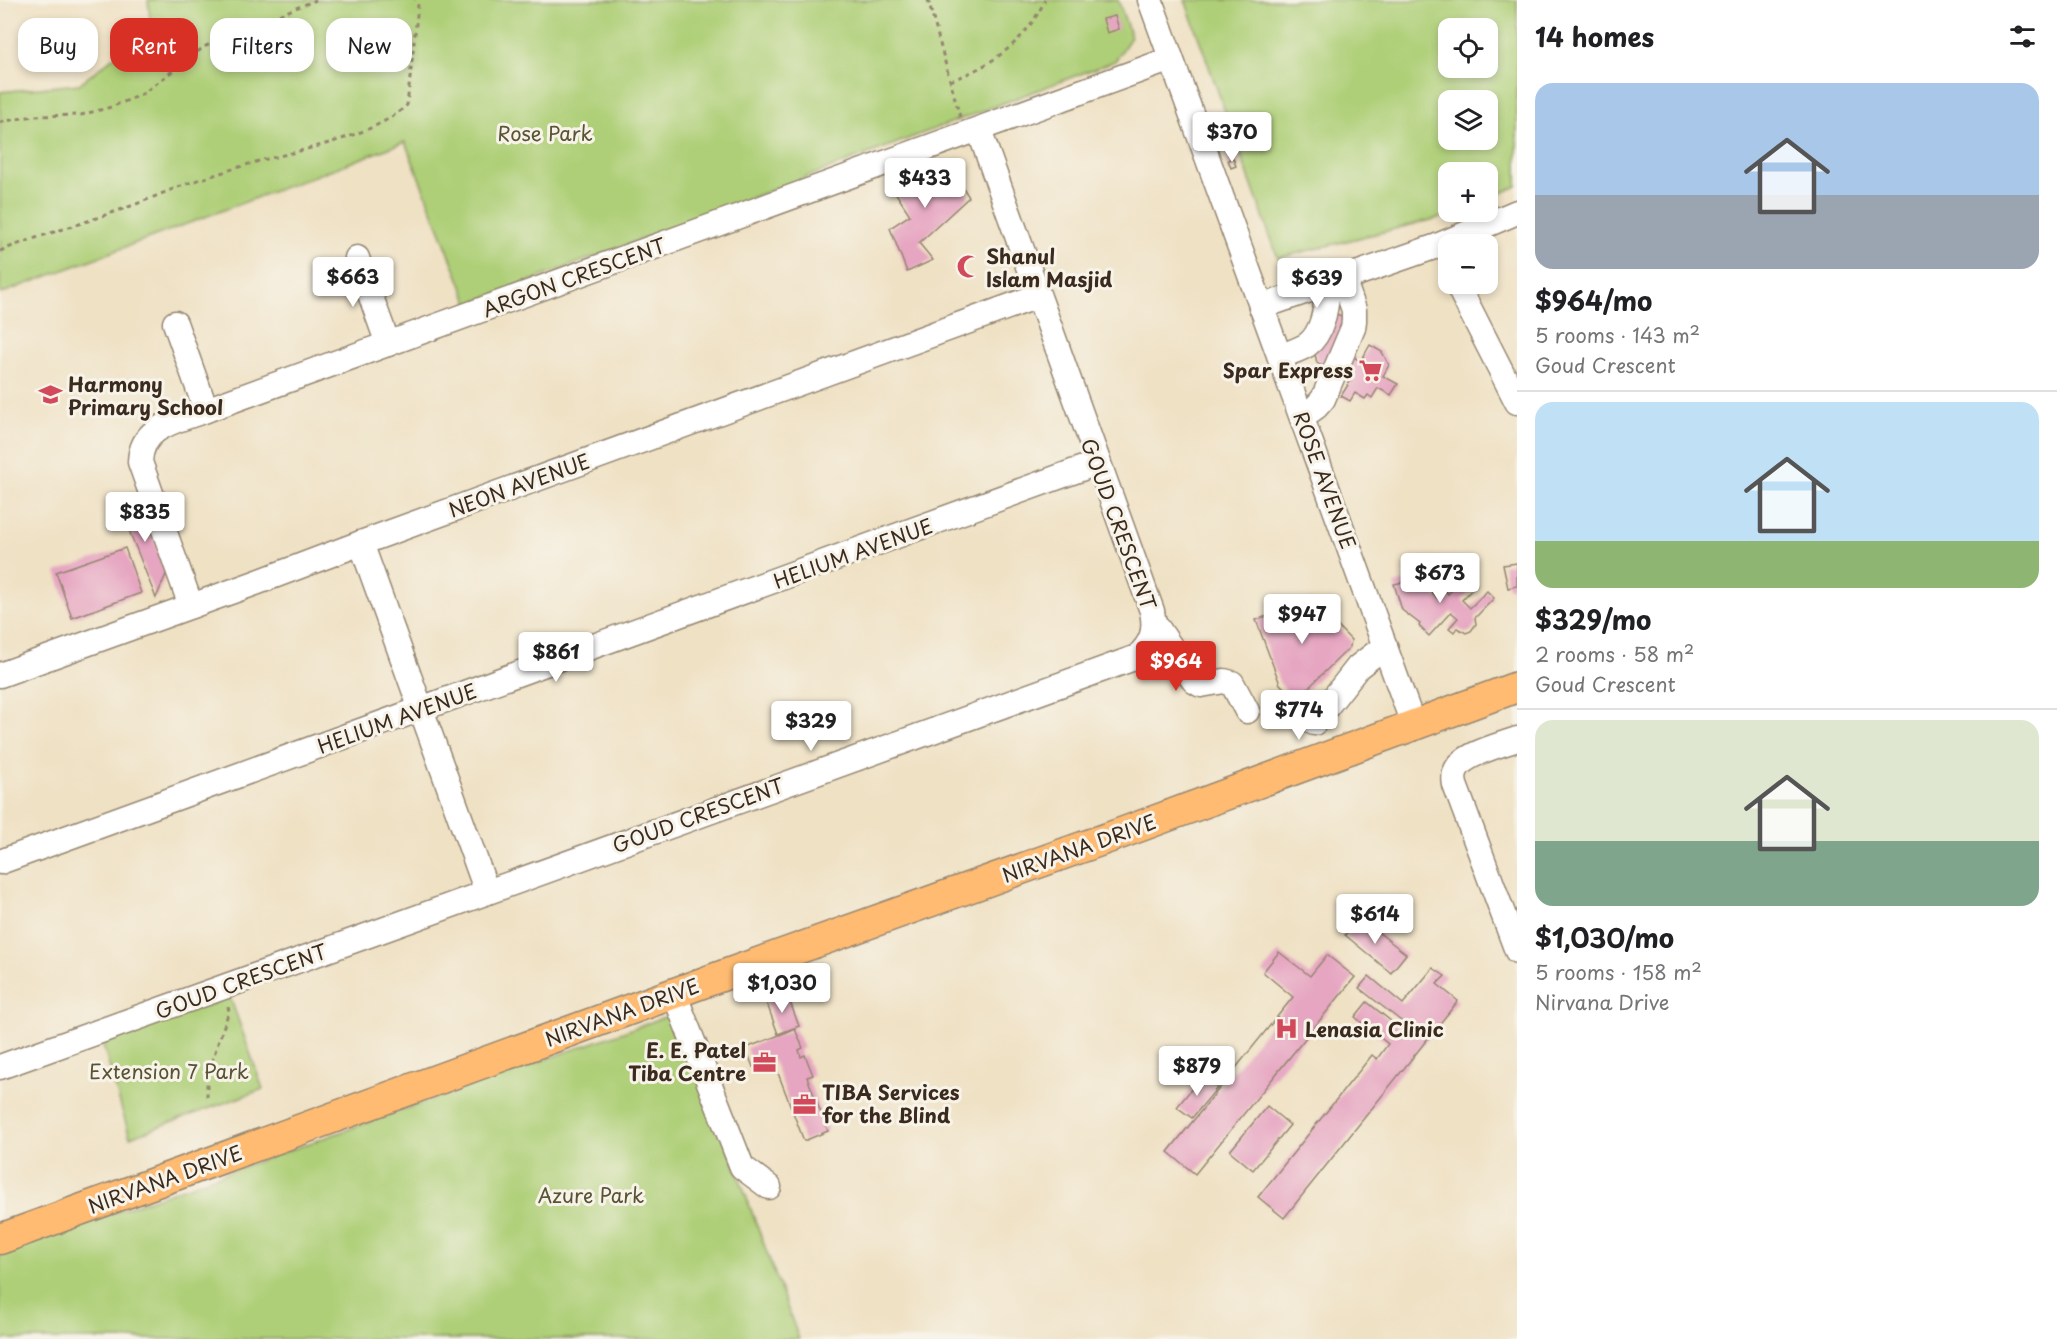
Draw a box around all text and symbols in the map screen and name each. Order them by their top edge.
text: 14 homes [1535,17,1654,56]
chip: Buy [18,18,98,72]
chip: Rent [110,18,198,72]
chip: Filters [210,18,314,72]
chip: New [326,18,412,72]
map controls [1438,18,1498,294]
button: locate [1438,18,1498,78]
icon: filters [2006,20,2039,53]
button: layers [1438,90,1498,150]
pin: $370 [1196,112,1268,163]
text: $370 [1206,116,1258,146]
park label: Rose Park [497,118,593,148]
icon: home [1733,122,1841,230]
pin: $433 [889,158,961,209]
text: $433 [899,162,951,192]
button: + [1438,162,1498,222]
street label: ARGON CRESCENT [478,230,670,324]
button: − [1438,234,1498,294]
place label: Shanul Islam Masjid [986,241,1113,294]
mosque icon: Shanul Islam Masjid [955,254,981,280]
pin: $663 [317,257,389,308]
pin: $639 [1281,258,1353,309]
text: $663 [327,261,379,291]
text: $639 [1291,262,1343,292]
text: $964/mo [1535,281,1652,320]
text: 5 rooms · 143 m² [1535,320,1700,350]
text: Goud Crescent [1535,350,1676,380]
place label: Spar Express [1223,355,1353,385]
supermarket icon: Spar Express [1358,357,1384,383]
place label: Harmony Primary School [68,369,223,422]
school or university icon: Harmony Primary School [37,382,63,408]
street label: ROSE AVENUE [1286,407,1364,553]
street label: GOUD CRESCENT [1074,434,1164,614]
icon: home [1733,441,1841,549]
street label: NEON AVENUE [444,445,594,525]
pin: $835 [109,492,181,543]
text: $835 [120,496,170,526]
street label: HELIUM AVENUE [769,510,937,596]
pin: $673 [1404,553,1476,604]
text: $673 [1415,557,1465,587]
pin: $947 [1266,594,1338,645]
text: $947 [1278,598,1326,628]
text: $329/mo [1535,600,1651,639]
pin: $861 [520,632,592,683]
text: $861 [532,636,580,666]
text: 2 rooms · 58 m² [1535,639,1694,669]
pin: $964 [1140,641,1212,692]
text: $964 [1150,645,1202,675]
text: Goud Crescent [1535,669,1676,699]
street label: HELIUM AVENUE [313,675,481,761]
pin: $774 [1263,690,1335,741]
text: $774 [1275,694,1323,724]
pin: $329 [775,701,847,752]
text: $329 [785,705,837,735]
icon: home [1733,759,1841,867]
street label: GOUD CRESCENT [608,770,788,860]
street label: NIRVANA DRIVE [998,806,1160,890]
pin: $614 [1339,894,1411,945]
text: $614 [1350,898,1400,928]
text: $1,030/mo [1535,918,1674,957]
street label: GOUD CRESCENT [151,936,331,1026]
text: 5 rooms · 158 m² [1535,957,1702,987]
pin: $1,030 [733,963,831,1014]
text: $1,030 [747,967,817,997]
street label: NIRVANA DRIVE [541,970,703,1054]
text: Nirvana Drive [1535,987,1669,1017]
place label: Lenasia Clinic [1305,1014,1444,1044]
hospital icon: Lenasia Clinic [1274,1016,1300,1042]
place label: E. E. Patel Tiba Centre [628,1035,746,1088]
pin: $879 [1161,1046,1233,1097]
office icon: E. E. Patel Tiba Centre [751,1049,777,1075]
text: $879 [1173,1050,1221,1080]
park label: Extension 7 Park [89,1056,249,1086]
place label: TIBA Services for the Blind [822,1077,960,1130]
office icon: TIBA Services for the Blind [791,1091,817,1117]
street label: NIRVANA DRIVE [84,1137,246,1221]
park label: Azure Park [538,1180,644,1210]

